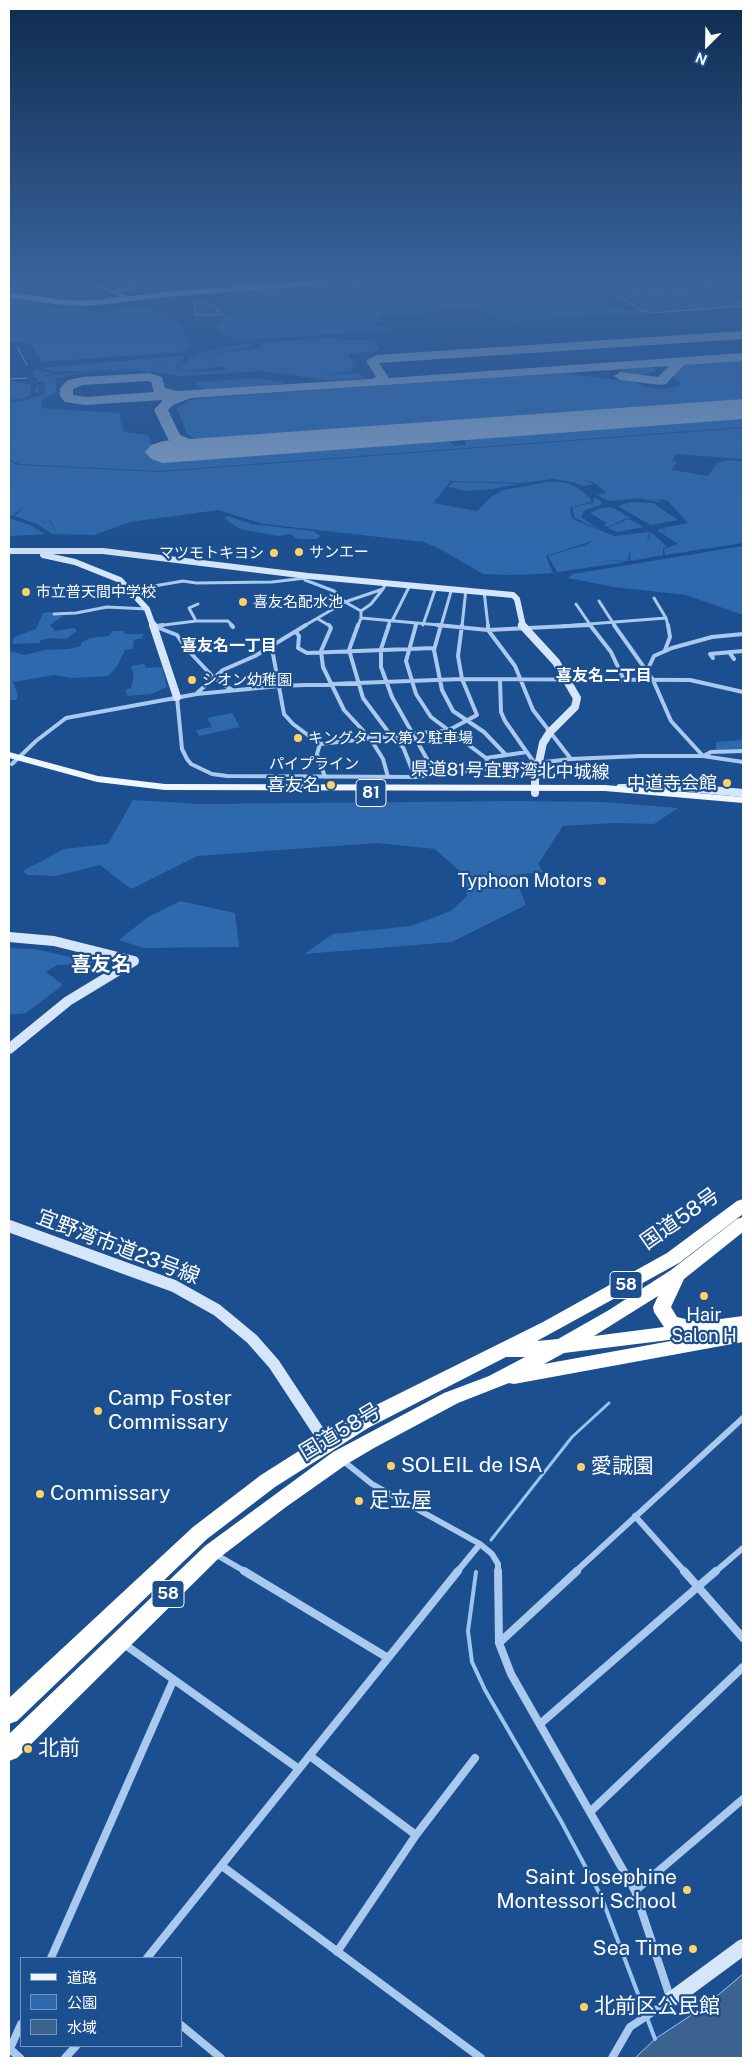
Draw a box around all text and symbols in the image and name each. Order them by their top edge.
north arrow [682,20,732,70]
text: N [693,49,709,68]
place label: サンエー [309,543,369,561]
place label: マツモトキヨシ [159,544,264,562]
marker: サンエー [293,546,305,558]
marker: マツモトキヨシ [268,547,280,559]
place label: 市立普天間中学校 [36,583,156,601]
marker: 市立普天間中学校 [20,586,32,598]
place label: 喜友名配水池 [253,593,343,611]
marker: 喜友名配水池 [237,596,249,608]
district label: 喜友名一丁目 [181,636,277,656]
district label: 喜友名二丁目 [556,666,652,686]
place label: シオン幼稚園 [202,671,292,689]
marker: シオン幼稚園 [186,674,198,686]
place label: キングタコス第２駐車場 [308,729,473,747]
marker: キングタコス第２駐車場 [292,732,304,744]
street label: パイプライン [269,755,359,773]
street label: 県道81号宜野湾北中城線 [410,758,610,784]
place label: 中道寺会館 [627,772,717,794]
place label: 喜友名 [267,774,321,796]
marker: 中道寺会館 [721,777,733,789]
marker: 喜友名 [325,779,337,791]
road number: 81 [356,780,386,806]
place label: Typhoon Motors [458,870,592,892]
marker: Typhoon Motors [596,875,608,887]
district label: 喜友名 [71,953,131,977]
street label: 国道58号 [636,1183,724,1255]
street label: 宜野湾市道23号線 [33,1204,203,1290]
road number: 58 [610,1272,642,1298]
marker: Hair Salon H [698,1290,710,1302]
place label: Hair Salon H [671,1304,737,1346]
place label: Camp Foster Commissary [108,1386,232,1436]
street label: 国道58号 [295,1398,385,1466]
marker: Camp Foster Commissary [92,1405,104,1417]
place label: SOLEIL de ISA [401,1453,543,1479]
place label: 愛誠園 [591,1454,654,1480]
marker: SOLEIL de ISA [385,1460,397,1472]
marker: 愛誠園 [575,1461,587,1473]
place label: Commissary [50,1481,170,1507]
marker: Commissary [34,1488,46,1500]
place label: 足立屋 [369,1488,432,1514]
marker: 足立屋 [353,1495,365,1507]
road number: 58 [152,1580,184,1608]
place label: 北前 [38,1736,80,1762]
marker: 北前 [22,1743,34,1755]
place label: Saint Josephine Montessori School [496,1865,677,1915]
marker: Saint Josephine Montessori School [681,1884,693,1896]
place label: Sea Time [593,1936,683,1962]
marker: Sea Time [687,1943,699,1955]
legend [20,1957,182,2047]
text: 道路 [67,1969,97,1986]
text: 公園 [67,1994,97,2011]
place label: 北前区公民館 [594,1994,720,2020]
marker: 北前区公民館 [578,2001,590,2013]
text: 水域 [67,2019,97,2036]

